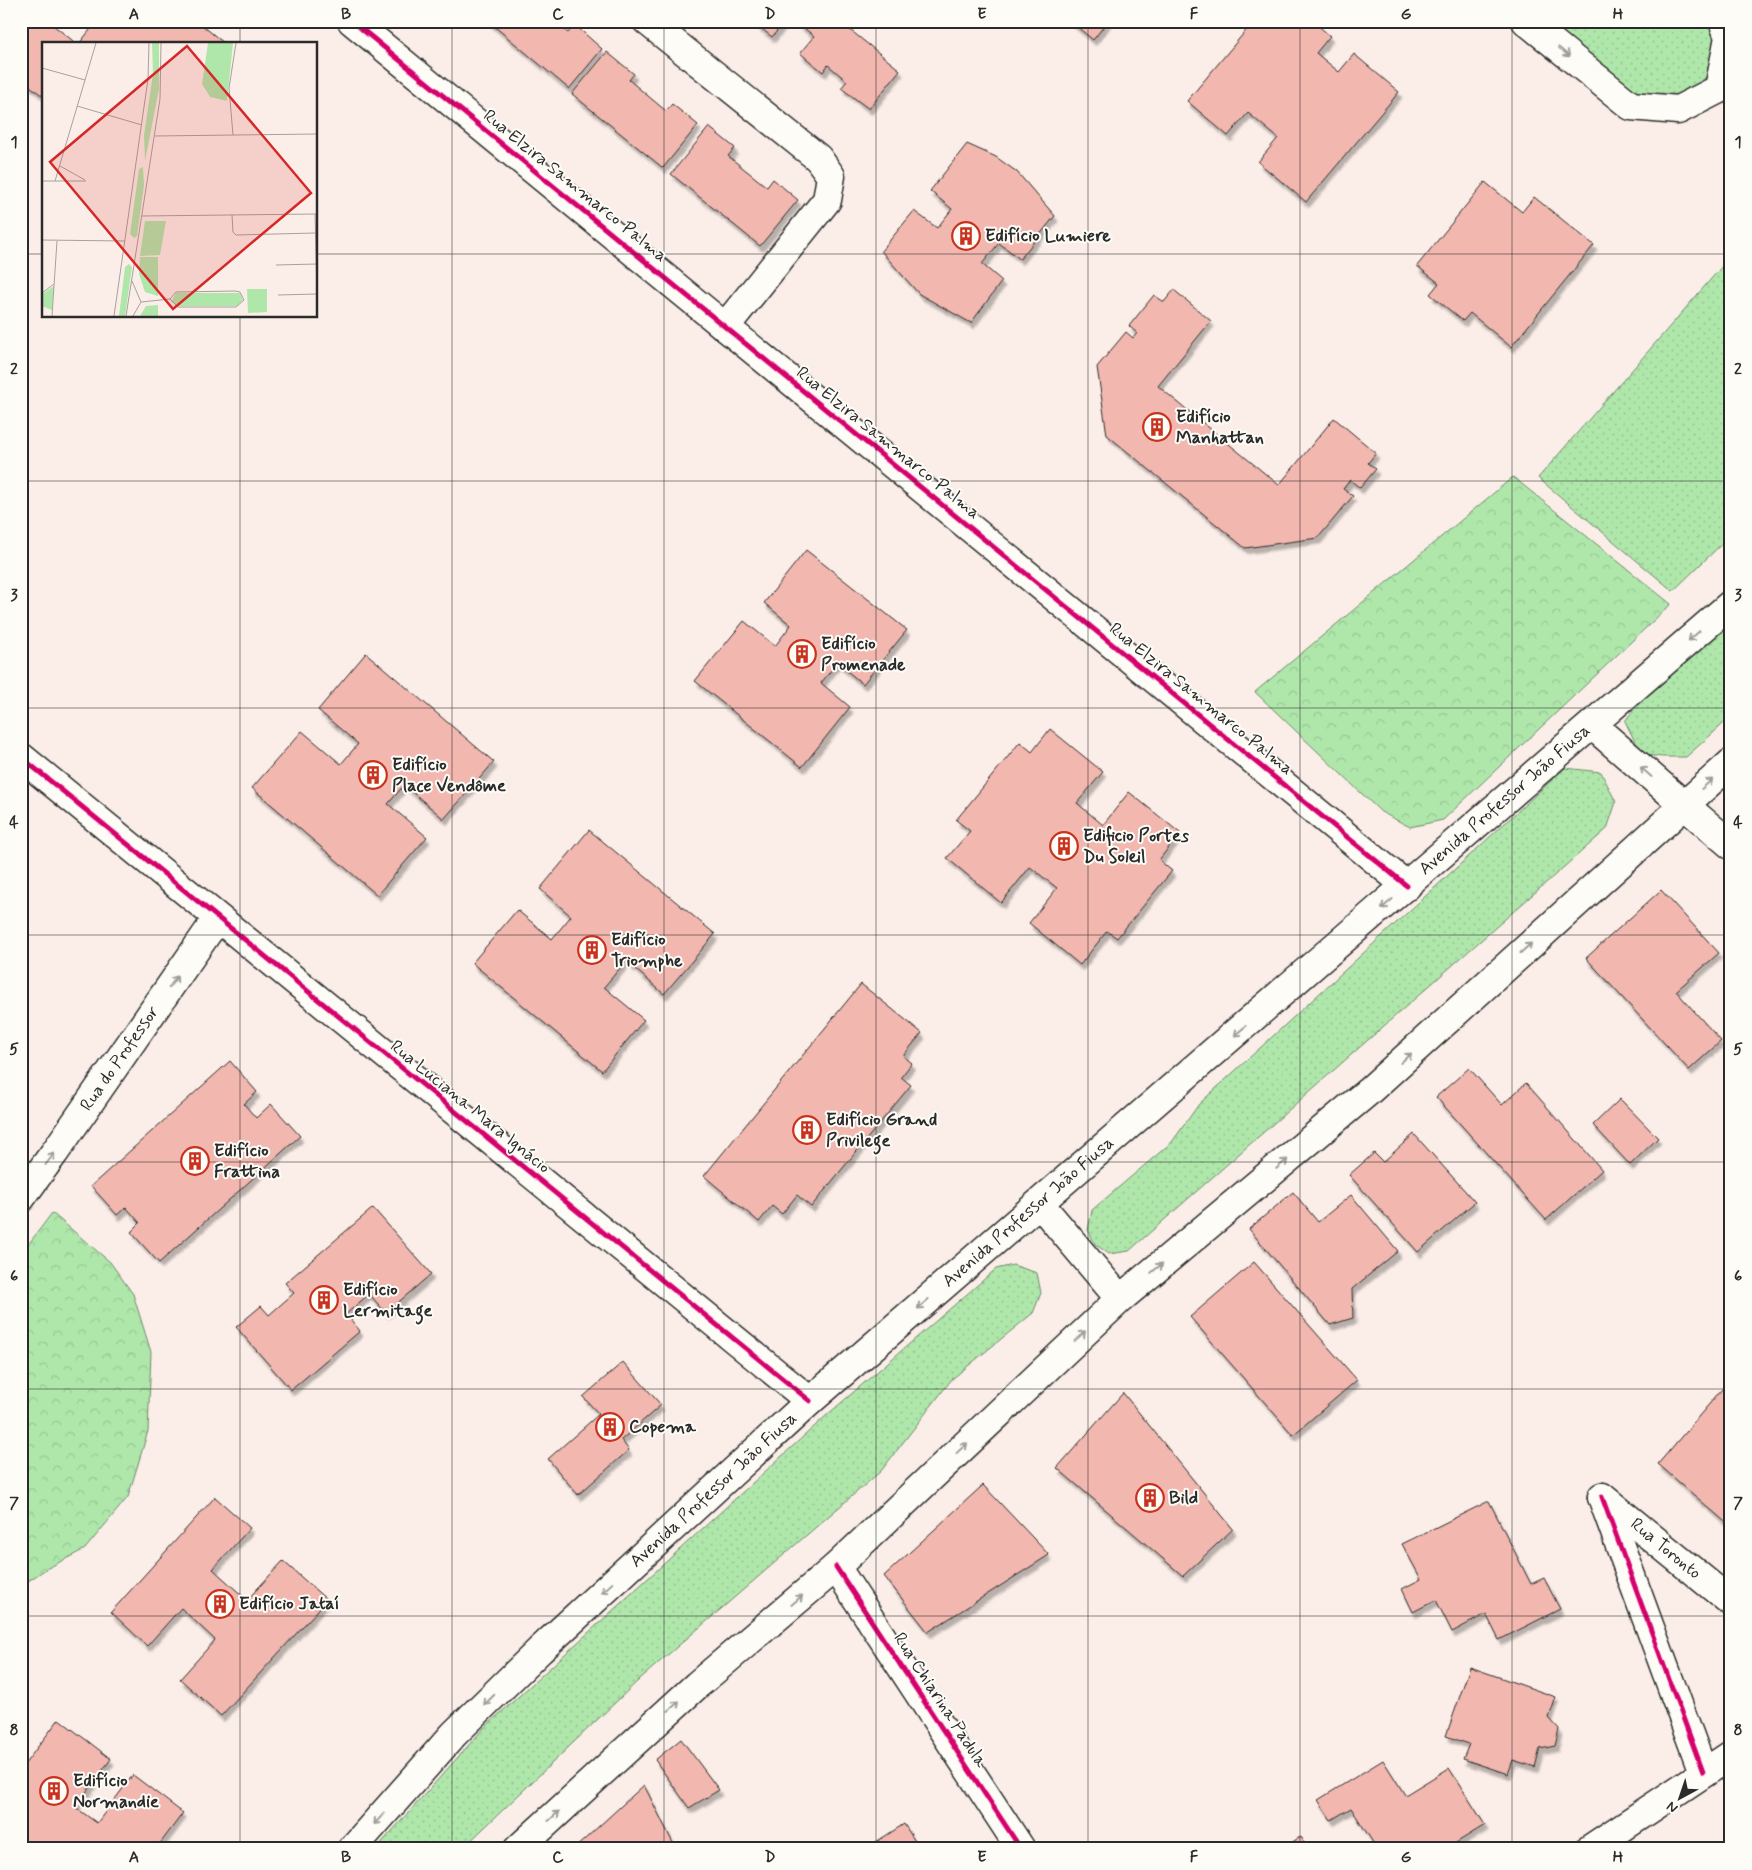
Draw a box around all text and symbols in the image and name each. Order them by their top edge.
text: A [129,4,139,25]
text: B [341,4,351,25]
text: C [552,4,564,25]
text: D [764,4,776,25]
text: E [977,4,987,25]
text: F [1190,4,1199,25]
text: G [1401,4,1412,25]
text: H [1613,4,1624,25]
inset map [42,42,318,318]
one-way arrow [1557,46,1570,57]
street label: Rua Elzira Sammarco Palma [478,104,672,268]
text: 1 [10,132,18,153]
text: 1 [1734,132,1742,153]
building icon: Edifício Lumiere [951,221,981,251]
place label: Edifício Lumiere [985,224,1111,248]
text: 2 [10,359,18,380]
text: 2 [1734,359,1742,380]
street label: Rua Elzira Sammarco Palma [791,361,985,525]
place label: Edifício Manhattan [1176,405,1264,450]
building icon: Edifício Manhattan [1142,412,1172,442]
text: 3 [10,585,18,606]
text: 3 [1734,585,1742,606]
street label: Rua Elzira Sammarco Palma [1104,617,1298,781]
one-way arrow [1688,630,1701,641]
place label: Edifício Promenade [821,632,906,677]
building icon: Edifício Promenade [787,639,817,669]
street label: Avenida Professor João Fiusa [1414,719,1596,881]
place label: Edifício Place Vendôme [392,753,506,798]
building icon: Edifício Place Vendôme [358,760,388,790]
one-way arrow [1640,767,1653,778]
one-way arrow [1700,778,1713,789]
text: 4 [9,812,19,833]
text: 4 [1733,812,1743,833]
place label: Edificio Portes Du Soleil [1083,824,1189,869]
building icon: Edificio Portes Du Soleil [1049,831,1079,861]
one-way arrow [1380,898,1393,909]
place label: Edifício Triomphe [611,928,683,973]
building icon: Edifício Triomphe [577,935,607,965]
one-way arrow [1519,942,1532,954]
one-way arrow [168,975,178,989]
street label: Rua do Professor [75,1001,165,1116]
one-way arrow [1234,1025,1247,1036]
street label: Rua Luciana Mara Ignácio [385,1035,555,1179]
text: 5 [9,1039,19,1060]
text: 5 [1733,1039,1743,1060]
one-way arrow [1399,1052,1412,1064]
place label: Edifício Grand Privilege [826,1108,937,1155]
building icon: Edifício Grand Privilege [792,1115,822,1145]
street label: Avenida Professor João Fiusa [937,1131,1119,1293]
place label: Edifício Frattina [214,1139,280,1184]
building icon: Edifício Frattina [180,1146,210,1176]
one-way arrow [45,1153,56,1166]
one-way arrow [1275,1158,1288,1169]
one-way arrow [1151,1262,1164,1273]
text: 6 [10,1266,18,1287]
text: 6 [1734,1266,1742,1287]
place label: Edifício Lermitage [343,1278,433,1325]
building icon: Edifício Lermitage [309,1285,339,1315]
one-way arrow [917,1298,930,1310]
one-way arrow [1074,1330,1087,1342]
street label: Avenida Professor João Fiusa [625,1407,802,1573]
building icon: Copema [595,1412,625,1442]
place label: Copema [629,1415,697,1439]
one-way arrow [956,1442,968,1454]
building icon: Bild [1135,1483,1165,1513]
place label: Bild [1169,1486,1198,1510]
text: 7 [9,1493,19,1514]
text: 7 [1733,1493,1743,1514]
street label: Rua Toronto [1625,1513,1706,1585]
one-way arrow [600,1582,613,1594]
building icon: Edifício Jataí [205,1589,235,1619]
place label: Edifício Jataí [239,1592,340,1616]
one-way arrow [790,1594,803,1606]
street label: Rua Chiarina Padula [887,1628,993,1772]
one-way arrow [483,1693,495,1706]
one-way arrow [667,1700,680,1712]
text: 8 [9,1720,19,1741]
text: 8 [1733,1720,1743,1741]
place label: Edifício Normandie [73,1769,159,1814]
north arrow [1654,1772,1704,1822]
building icon: Edifício Normandie [39,1776,69,1806]
text: N [1663,1797,1682,1817]
one-way arrow [547,1810,560,1822]
one-way arrow [373,1812,385,1825]
text: A [129,1847,139,1868]
text: B [341,1847,351,1868]
text: C [552,1847,564,1868]
text: D [764,1847,776,1868]
text: E [977,1847,987,1868]
text: F [1190,1847,1199,1868]
text: G [1401,1847,1412,1868]
text: H [1613,1847,1624,1868]

